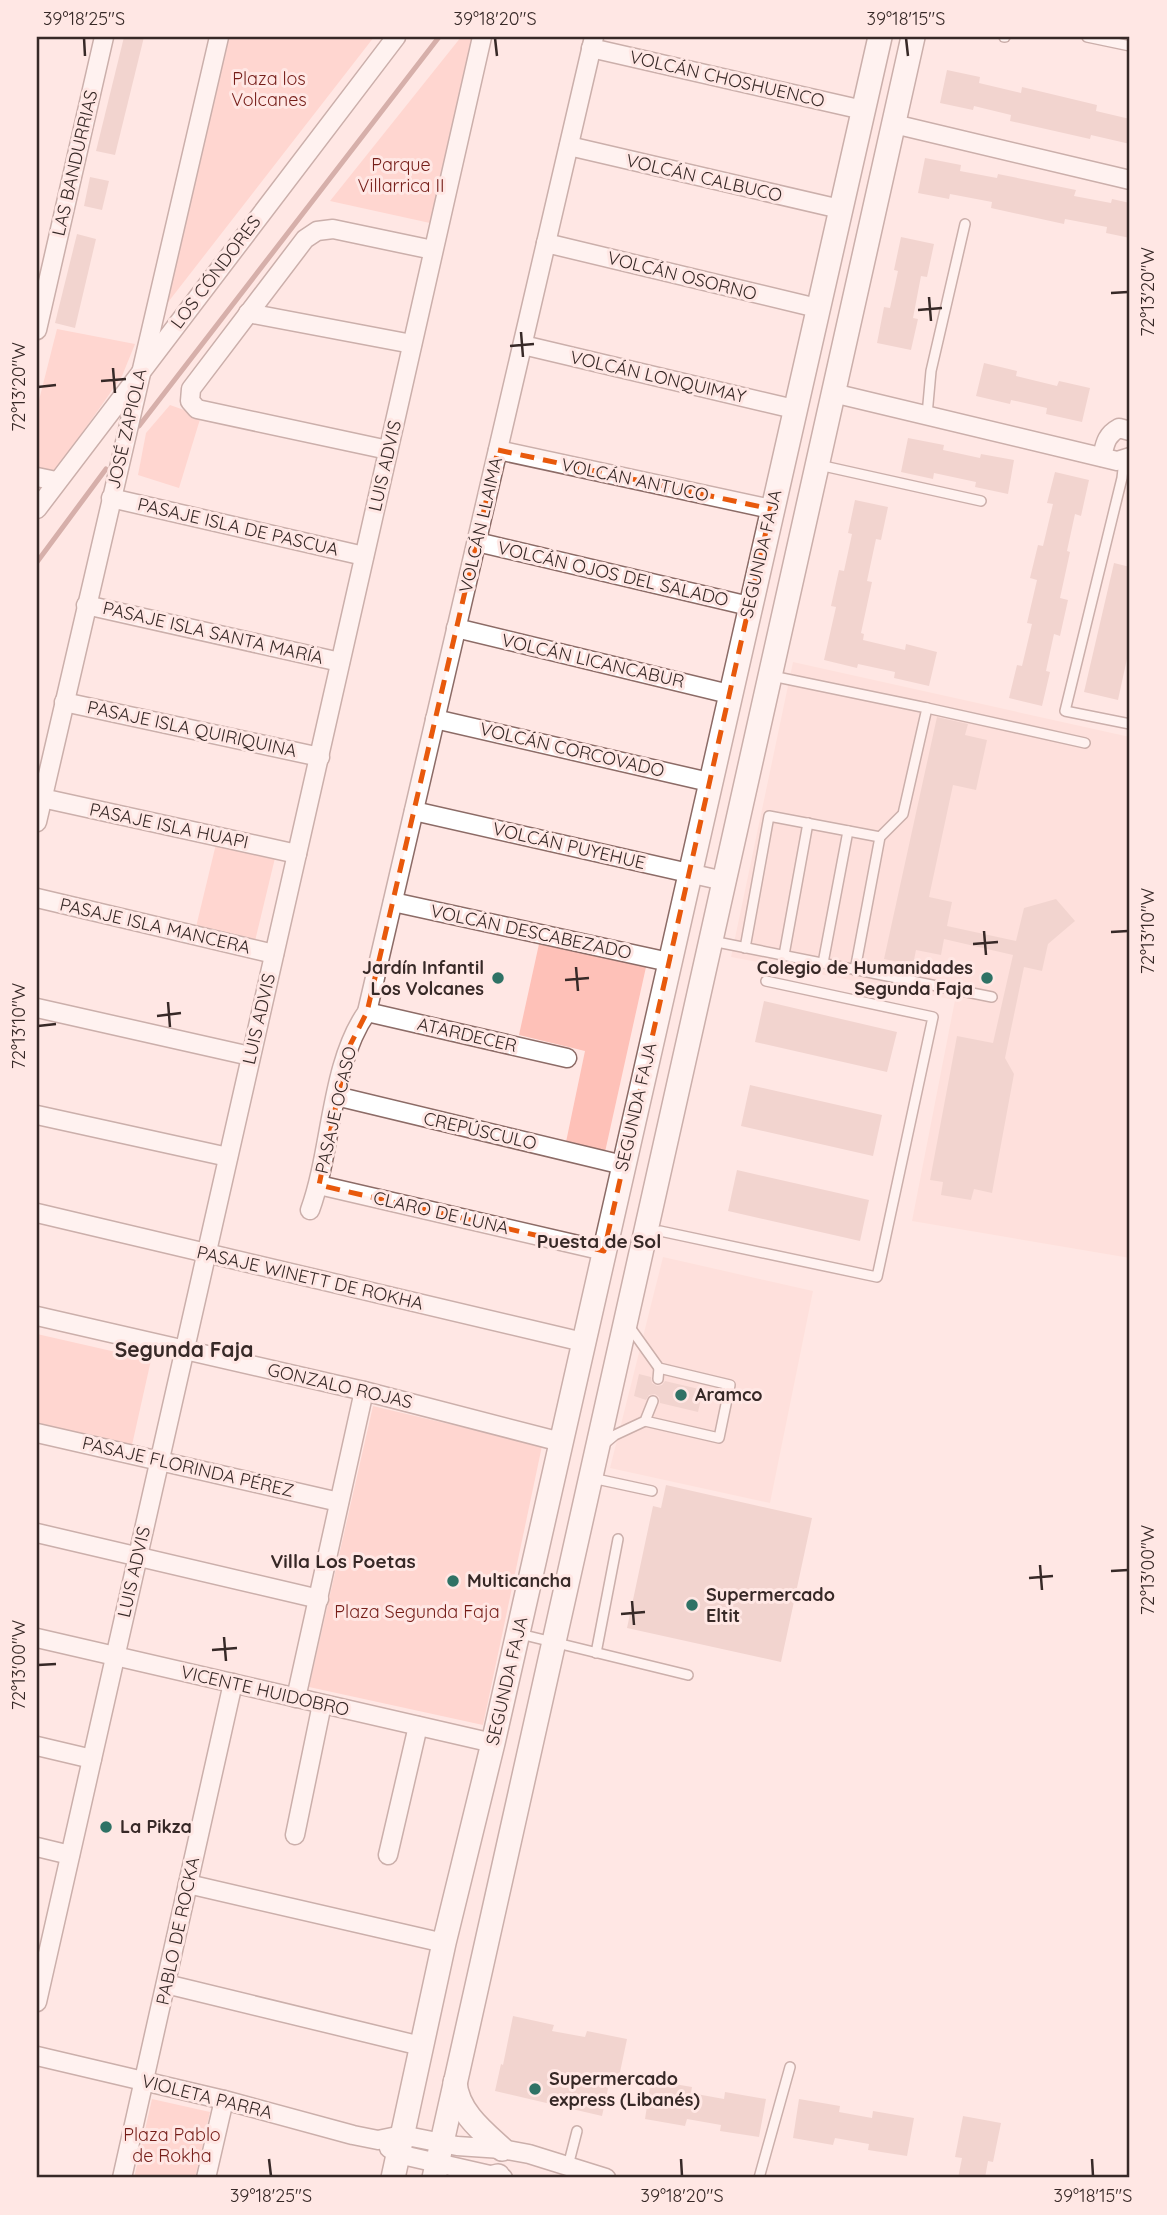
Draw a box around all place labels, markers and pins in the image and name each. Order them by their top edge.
place label: Jardín Infantil Los Volcanes [362,956,484,1000]
place label: Colegio de Humanidades Segunda Faja [757,956,973,1000]
marker: Jardín Infantil Los Volcanes [490,970,506,986]
marker: Colegio de Humanidades Segunda Faja [979,970,995,986]
place label: Aramco [695,1383,763,1406]
marker: Aramco [673,1387,689,1403]
place label: Multicancha [467,1569,571,1592]
marker: Multicancha [445,1573,461,1589]
place label: Supermercado Eltit [706,1583,835,1627]
marker: Supermercado Eltit [684,1597,700,1613]
place label: La Pikza [120,1815,192,1838]
marker: La Pikza [98,1819,114,1835]
place label: Supermercado express (Libanés) [549,2067,700,2111]
marker: Supermercado express (Libanés) [527,2081,543,2097]

